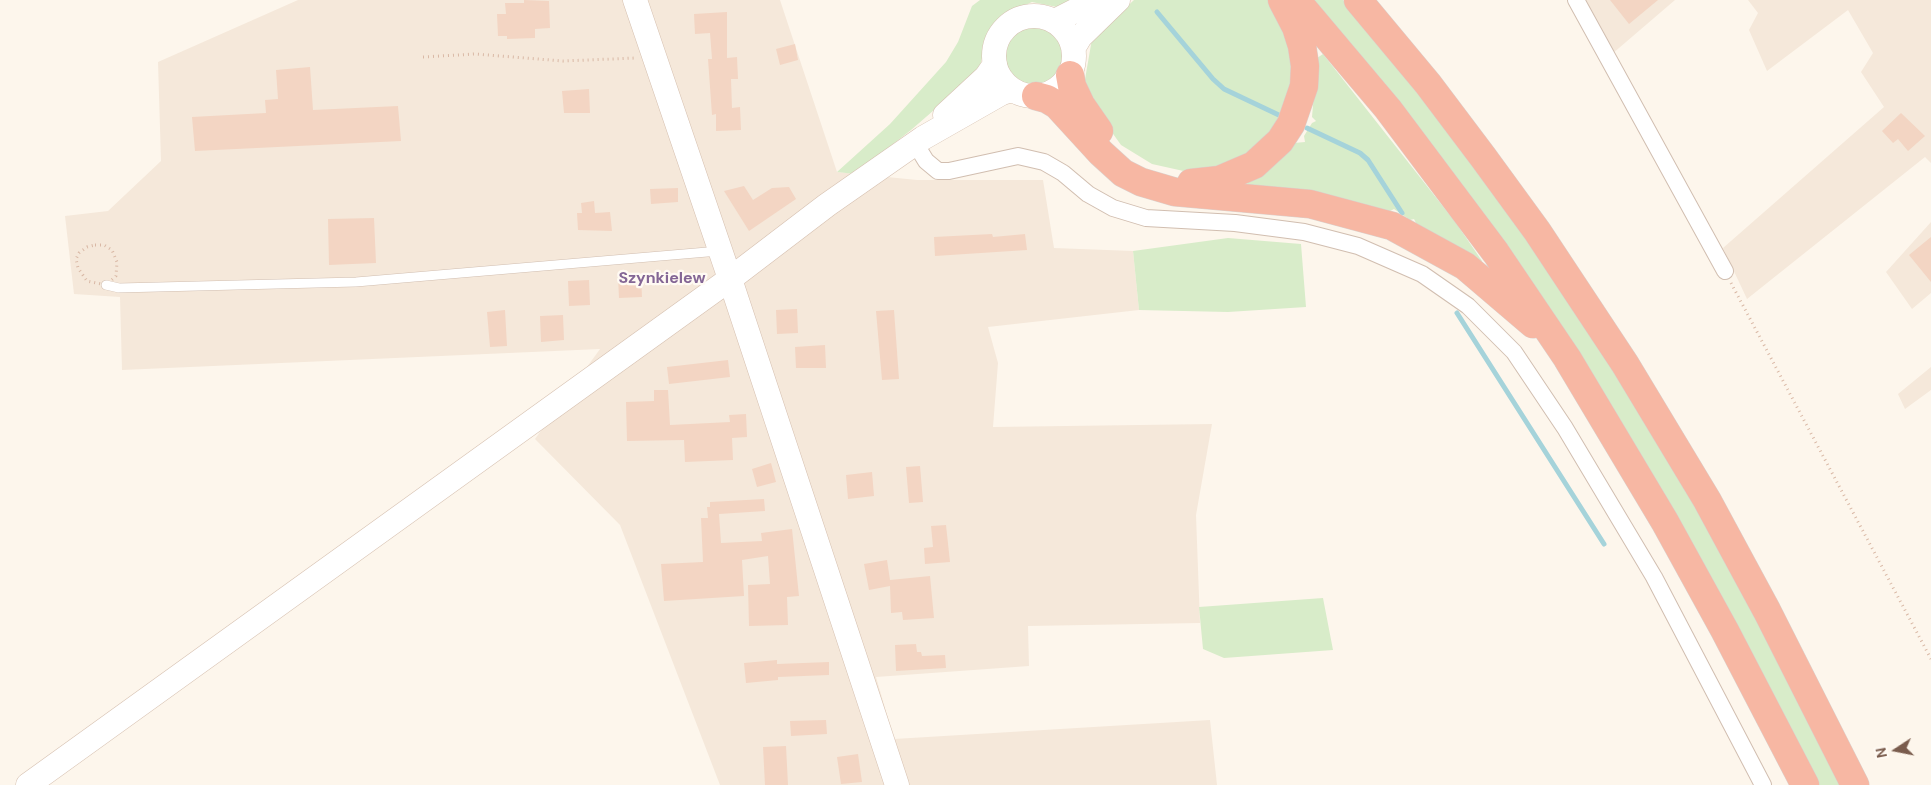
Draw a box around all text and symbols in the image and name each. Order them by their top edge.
district label: Szynkielew [618,269,706,289]
north arrow [1871,725,1921,775]
text: N [1871,746,1891,760]

